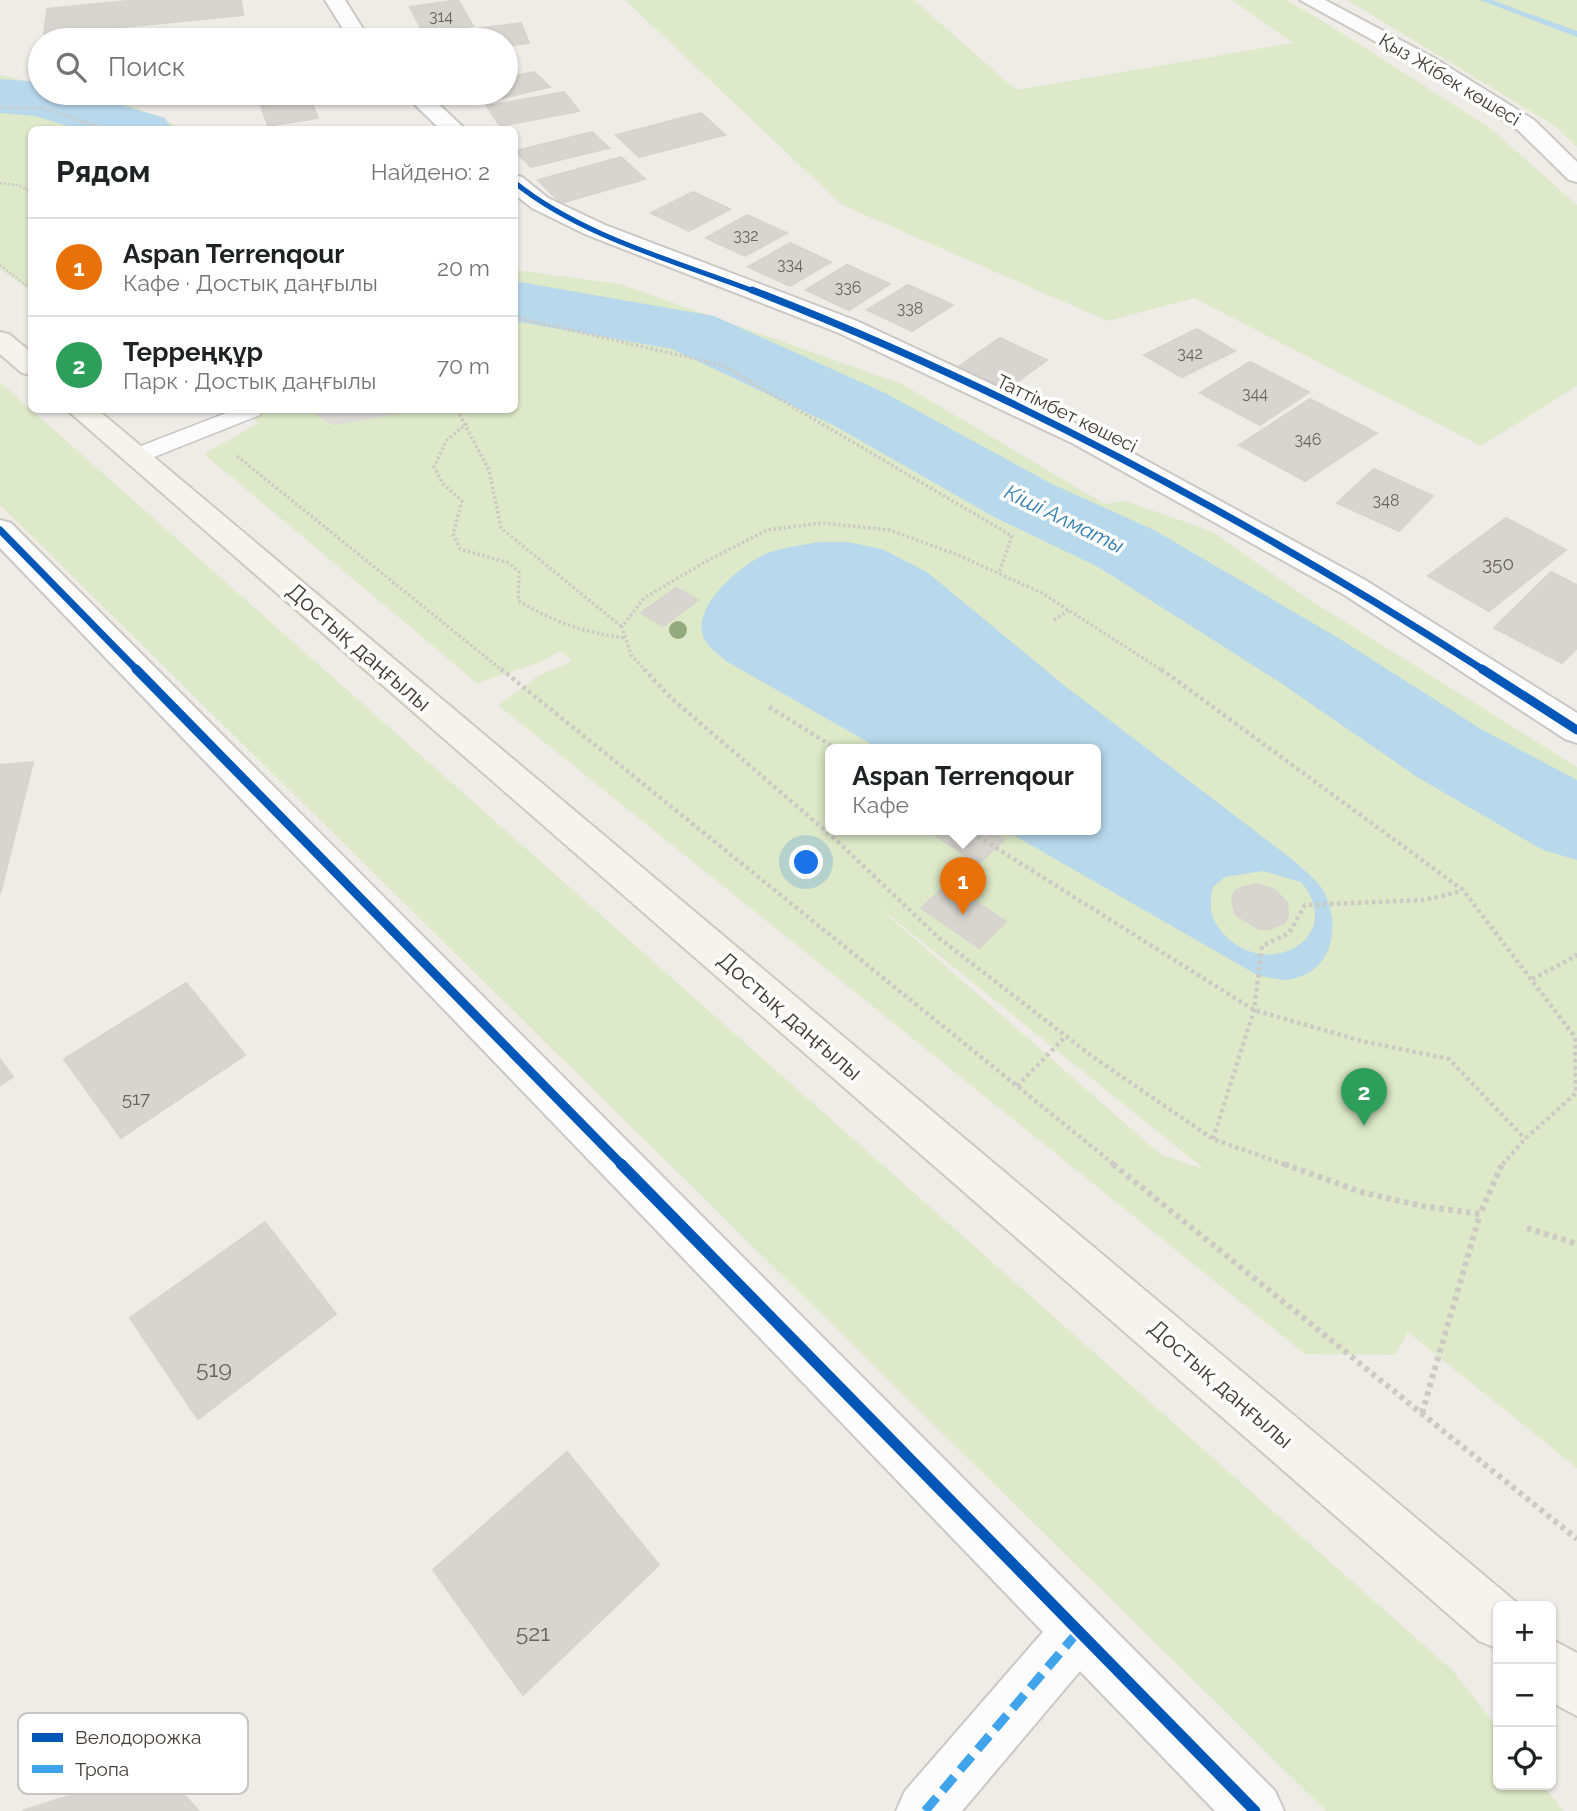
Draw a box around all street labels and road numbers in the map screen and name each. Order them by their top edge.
street label: Қыз Жібек көшесі [1376,28,1524,130]
street label: Таттімбет көшесі [993,369,1141,457]
street label: Достық даңғылы [282,577,437,717]
street label: Достық даңғылы [713,946,868,1086]
street label: Достық даңғылы [1144,1314,1299,1454]

